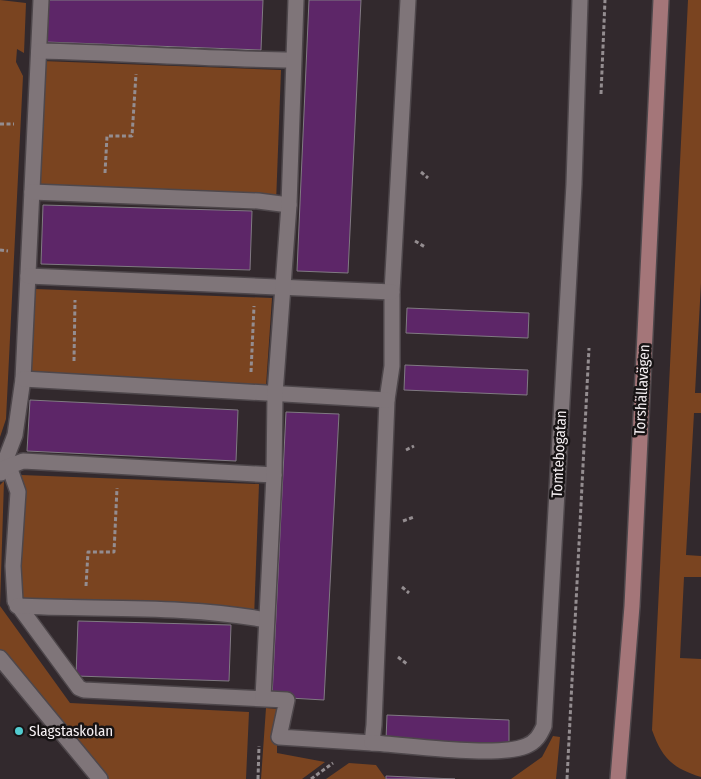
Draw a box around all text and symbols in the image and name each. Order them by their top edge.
street label: Torshällavägen [631,344,653,436]
street label: Tomtebogatan [548,410,570,498]
place label: Slagstaskolan [29,722,113,740]
marker: Slagstaskolan [13,725,25,737]

